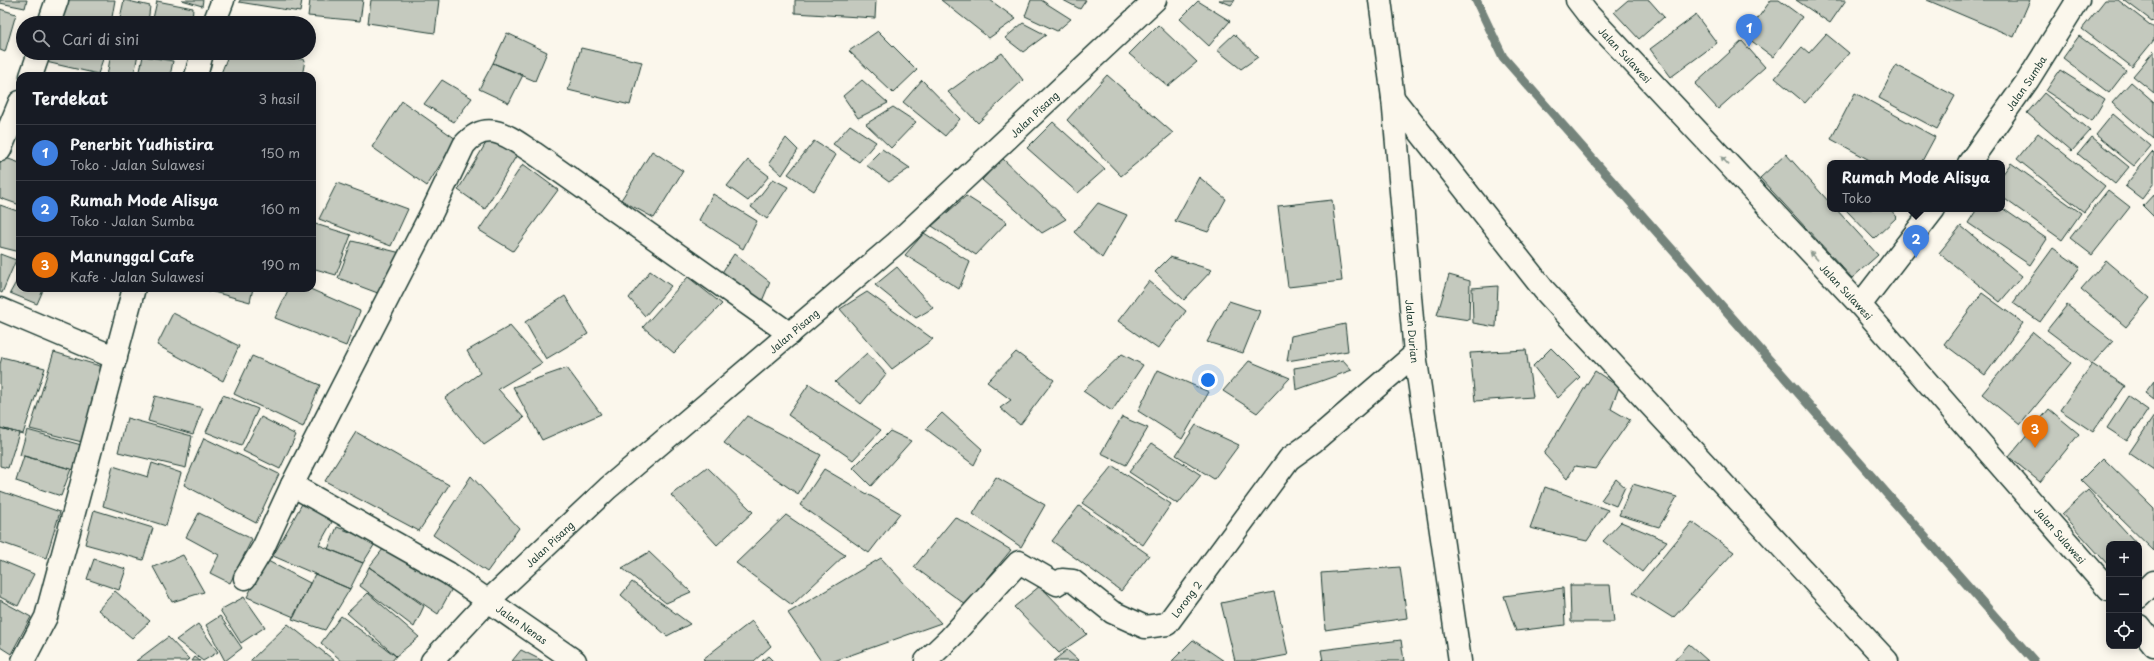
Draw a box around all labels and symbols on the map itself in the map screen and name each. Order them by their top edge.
pin: 1 [1736,14,1762,47]
street label: Jalan Sulawesi [1596,23,1656,86]
street label: Jalan Sumba [2001,52,2050,113]
street label: Jalan Pisang [1006,87,1062,140]
one-way arrow [1721,156,1730,166]
pin: 2 [1903,225,1929,258]
one-way arrow [1809,251,1819,261]
street label: Jalan Sulawesi [1817,260,1877,323]
street label: Jalan Durian [1403,299,1424,364]
street label: Jalan Pisang [765,305,822,356]
your location [1198,370,1218,390]
pin: 3 [2022,415,2048,448]
street label: Jalan Sulawesi [2031,503,2090,567]
street label: Jalan Pisang [521,517,577,570]
street label: Lorong 2 [1167,577,1204,620]
street label: Jalan Nenas [493,601,551,647]

